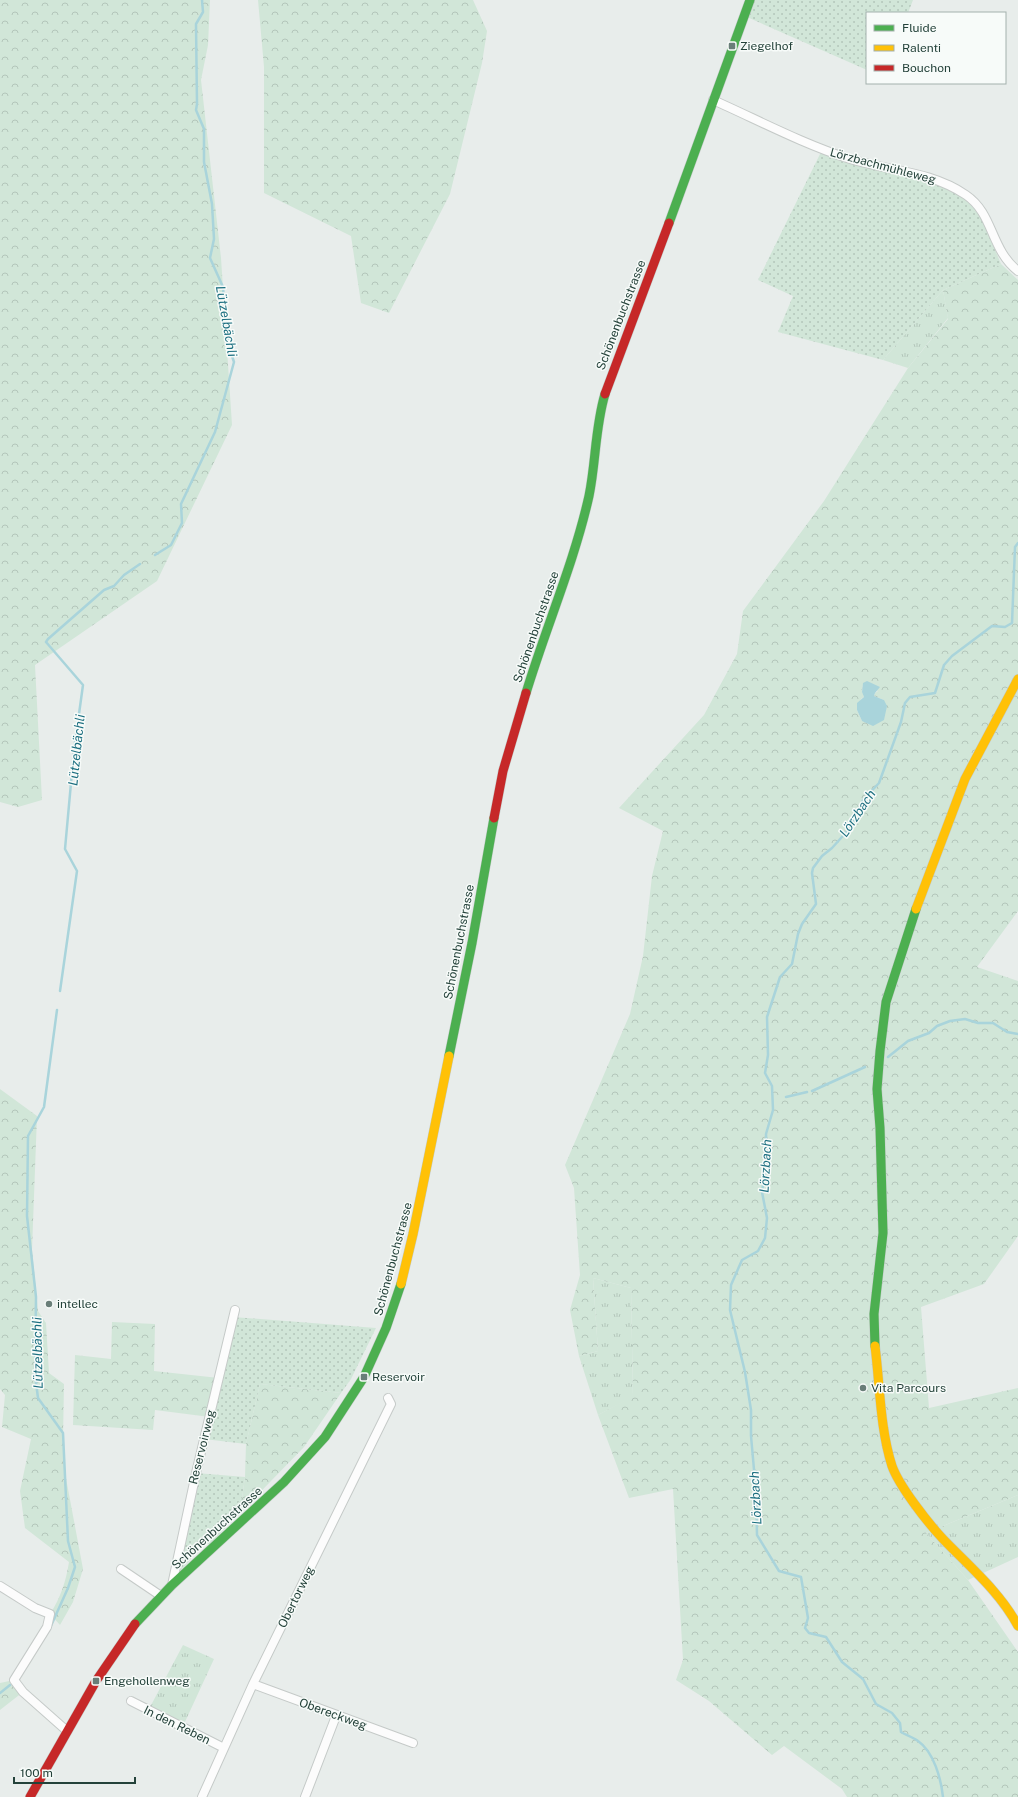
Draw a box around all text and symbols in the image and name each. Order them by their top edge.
legend [866,12,1006,84]
text: Fluide [902,21,937,35]
place label: Ziegelhof [740,39,793,53]
marker: Ziegelhof [727,41,737,51]
text: Ralenti [902,41,941,55]
text: Bouchon [902,61,951,75]
street label: Lörzbachmühleweg [829,145,937,187]
street label: Schönenbuchstrasse [594,258,649,372]
water label: Lützelbächli [213,284,240,359]
street label: Schönenbuchstrasse [510,569,562,685]
water label: Lützelbächli [65,713,88,787]
water label: Lörzbach [836,787,879,840]
street label: Schönenbuchstrasse [441,883,477,1001]
water label: Lörzbach [757,1139,774,1193]
street label: Schönenbuchstrasse [371,1201,415,1317]
place label: intellec [57,1297,98,1311]
marker: intellec [44,1299,54,1309]
water label: Lützelbächli [29,1316,46,1389]
place label: Reservoir [372,1370,425,1384]
marker: Reservoir [359,1372,369,1382]
place label: Vita Parcours [871,1381,946,1395]
marker: Vita Parcours [858,1383,868,1393]
street label: Reservoirweg [186,1408,218,1486]
water label: Lörzbach [747,1471,764,1525]
street label: Schönenbuchstrasse [169,1484,265,1572]
street label: Obertorweg [275,1564,317,1630]
place label: Engehollenweg [104,1674,190,1688]
marker: Engehollenweg [91,1676,101,1686]
street label: Obereckweg [297,1695,369,1733]
street label: In den Reben [141,1703,213,1747]
scale bar [14,1759,135,1785]
text: 100 m [20,1766,53,1780]

